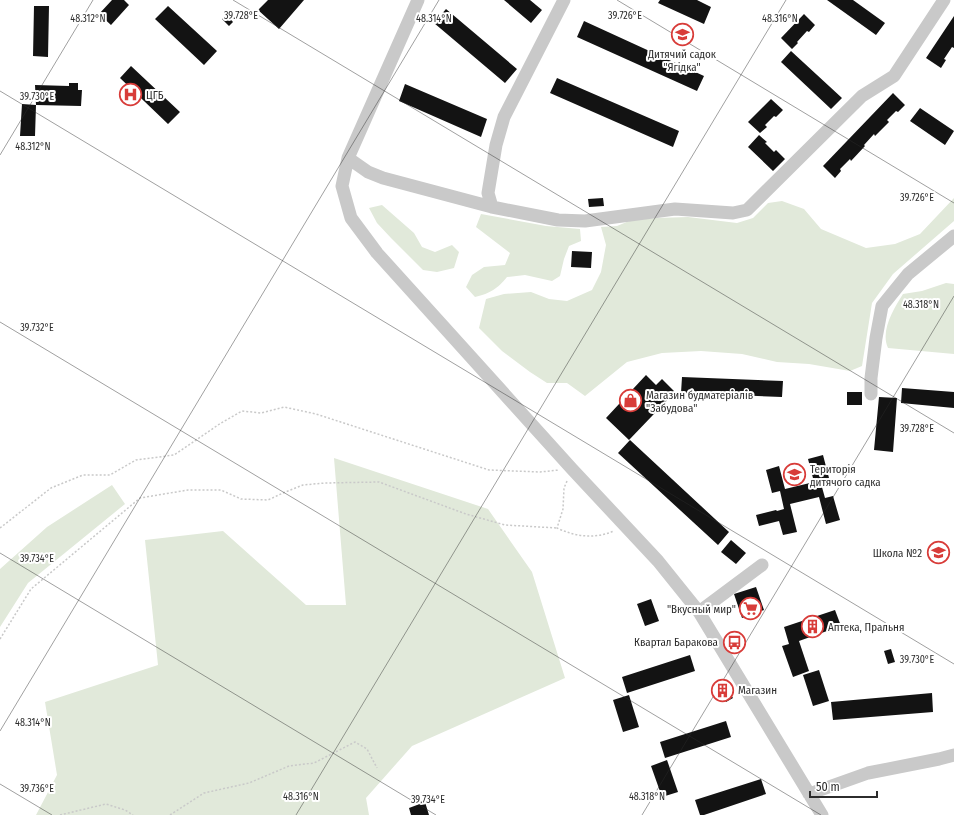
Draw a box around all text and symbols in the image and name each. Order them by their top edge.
text: 39.728°E [224,10,258,22]
text: 39.726°E [608,10,642,22]
text: 48.312°N [70,13,106,25]
text: 48.314°N [416,13,452,25]
text: 48.316°N [762,13,798,25]
school or university icon: Дитячий садок "Ягідка" [669,21,695,47]
place label: Дитячий садок "Ягідка" [647,48,717,74]
hospital icon: ЦГБ [117,82,143,108]
place label: ЦГБ [146,89,164,102]
text: 39.730°E [20,91,55,103]
text: 48.312°N [15,141,51,153]
text: 39.726°E [900,192,934,204]
text: 48.318°N [903,299,939,311]
text: 39.732°E [20,322,54,334]
shop icon: Магазин будматеріалів "Забудова" [618,388,644,414]
place label: Магазин будматеріалів "Забудова" [646,389,753,415]
text: 39.728°E [900,423,934,435]
school or university icon: Територія дитячого садка [782,462,808,488]
place label: Територія дитячого садка [810,463,881,489]
school or university icon: Школа №2 [925,540,951,566]
place label: Школа №2 [873,547,922,560]
text: 39.734°E [20,553,54,565]
supermarket icon: "Вкусный мир" [738,596,764,622]
place label: "Вкусный мир" [667,603,736,616]
building icon: Аптека, Пральня [799,614,825,640]
place label: Аптека, Пральня [828,621,904,634]
bus stop icon: Квартал Баракова [721,629,747,655]
place label: Квартал Баракова [634,636,718,649]
text: 39.730°E [900,654,935,666]
building icon: Магазин [710,677,736,703]
place label: Магазин [738,684,777,697]
text: 48.314°N [15,717,51,729]
scale bar [810,773,877,799]
text: 50 m [816,780,840,794]
text: 39.736°E [20,783,54,795]
text: 48.316°N [283,791,319,803]
text: 48.318°N [629,791,665,803]
text: 39.734°E [411,794,445,806]

